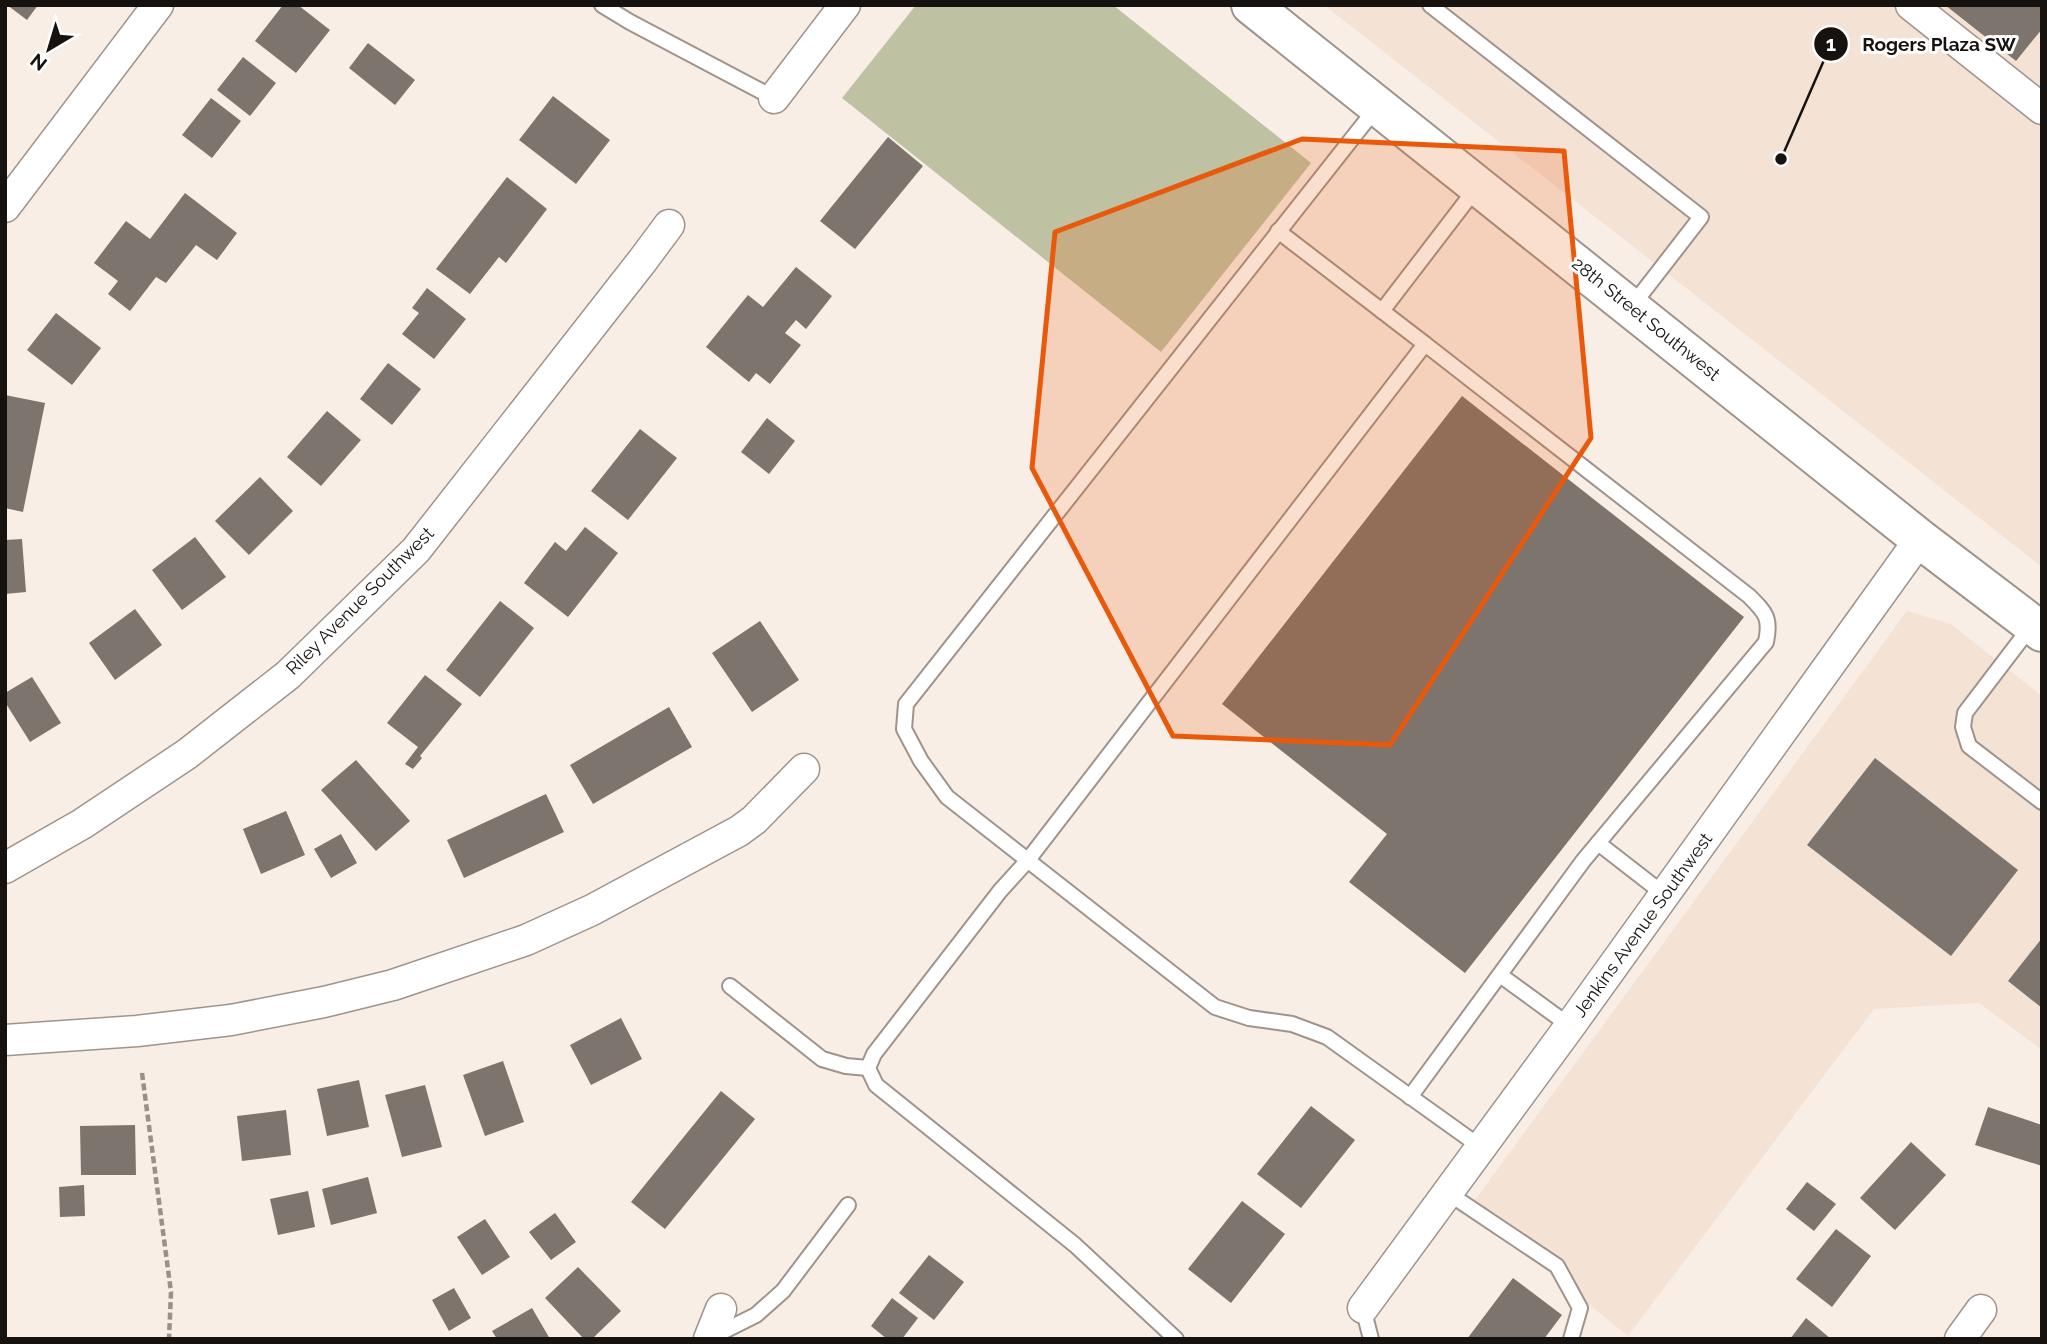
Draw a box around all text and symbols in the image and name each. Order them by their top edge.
north arrow [14,14,84,84]
callout: Rogers Plaza SW [1813,24,2030,64]
text: 1 [1826,31,1836,56]
text: Rogers Plaza SW [1862,33,2017,55]
text: N [26,49,51,76]
street label: 28th Street Southwest [1568,253,1724,385]
street label: Riley Avenue Southwest [281,522,438,679]
street label: Jenkins Avenue Southwest [1569,829,1716,1021]

